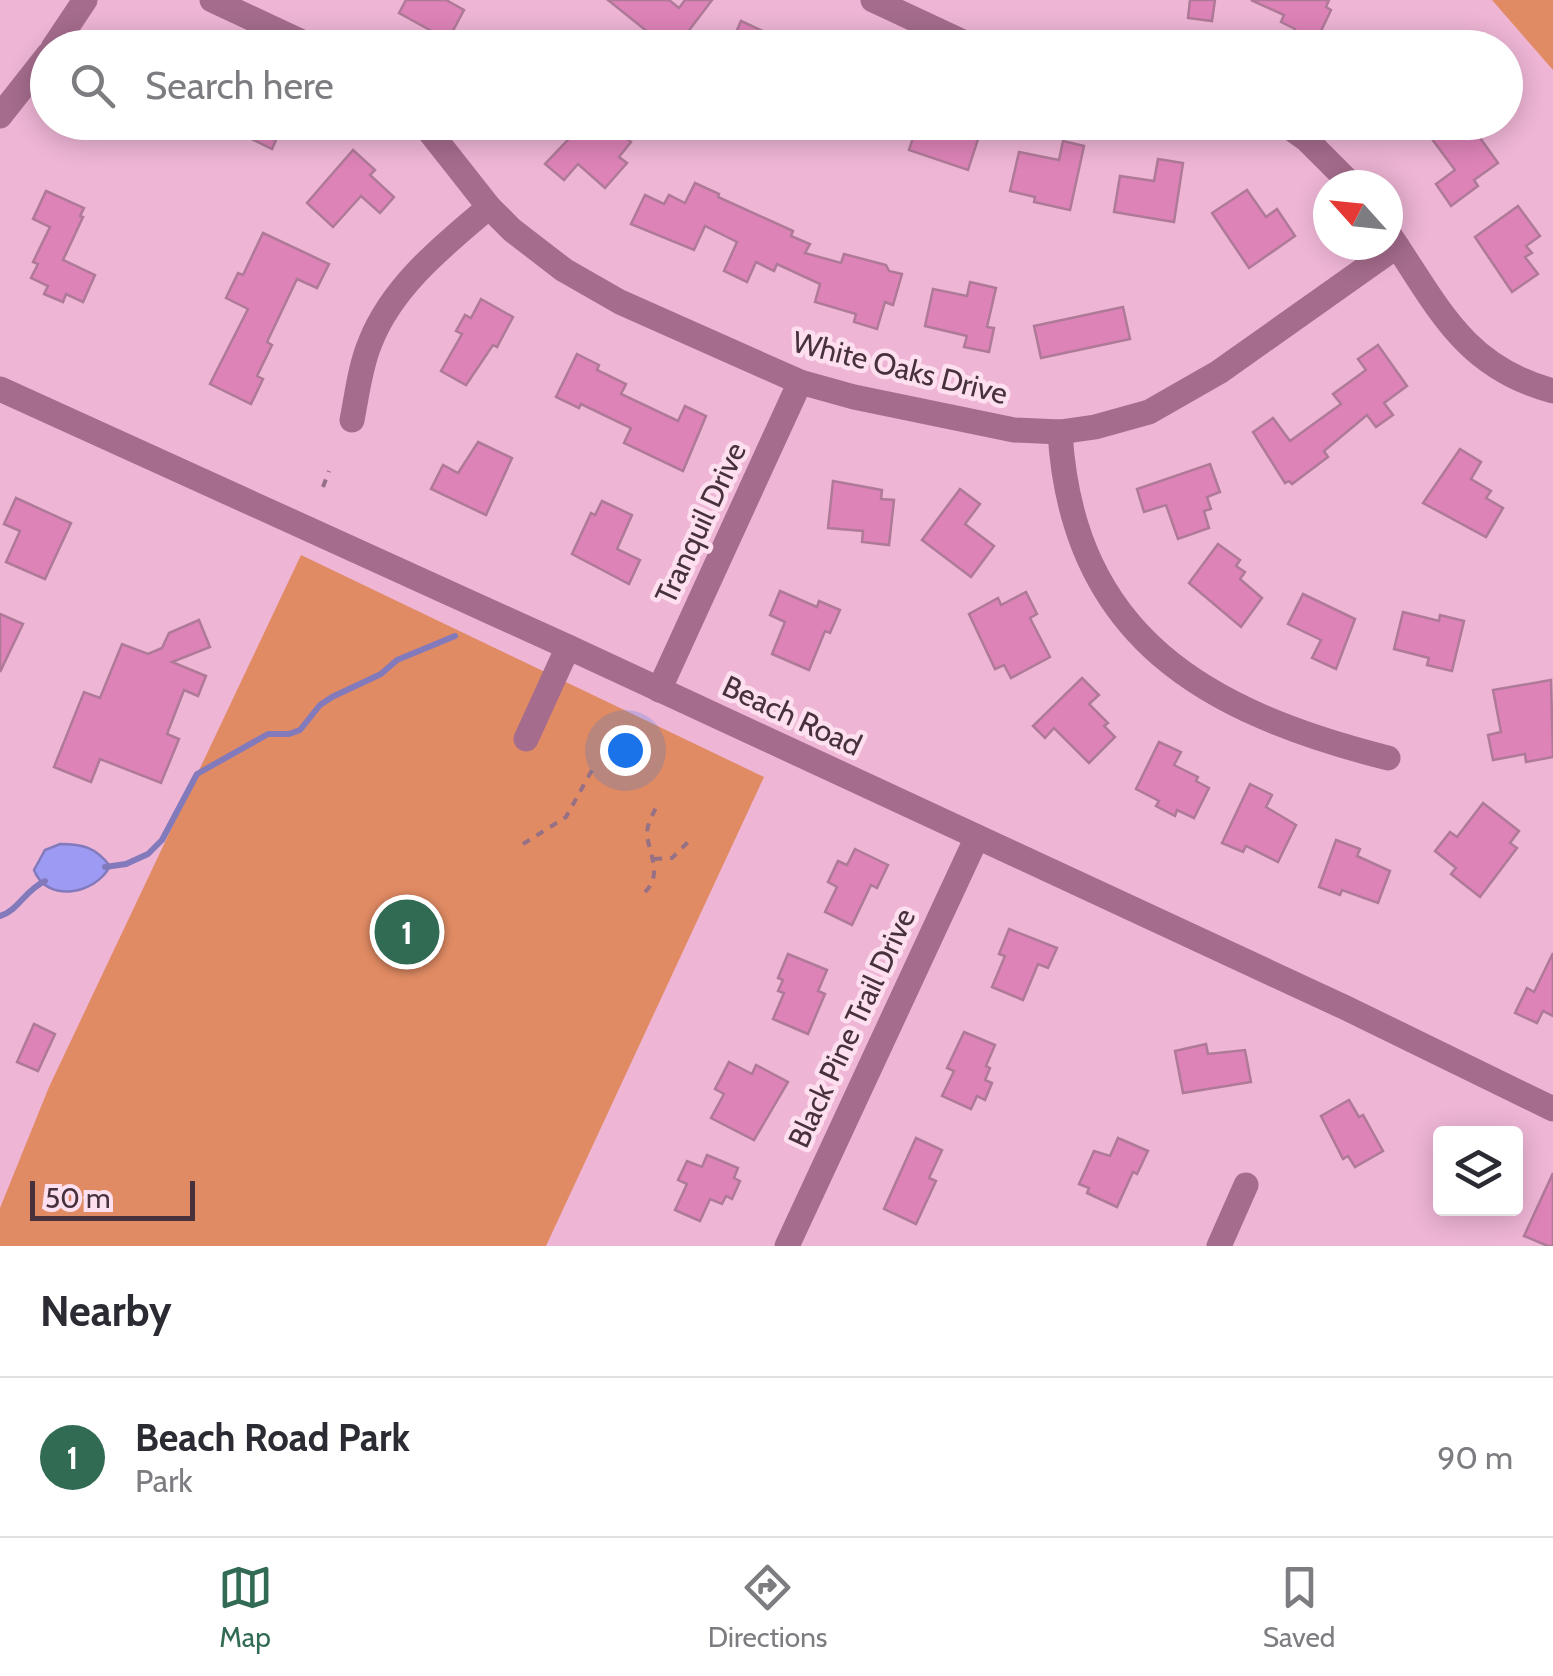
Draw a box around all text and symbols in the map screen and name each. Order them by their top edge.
search box [30,30,1523,140]
icon: search [65,58,120,113]
text: Search here [145,62,334,109]
north arrow [1313,170,1403,260]
street label: White Oaks Drive [789,323,1011,412]
street label: Tranquil Drive [647,436,754,609]
street label: Beach Road [717,667,868,764]
your location [600,725,651,776]
pin: 1 [374,894,440,970]
street label: Black Pine Trail Drive [780,902,923,1153]
map controls [1433,1126,1523,1216]
button: layers [1433,1126,1523,1216]
scale bar [30,1176,195,1220]
text: 50 m [45,1181,111,1215]
text: Nearby [40,1285,172,1337]
text: Beach Road Park [135,1414,410,1461]
text: 1 [67,1438,78,1477]
text: 90 m [1437,1438,1513,1477]
text: Park [135,1461,193,1500]
tab: Map [218,1560,273,1654]
tab: Directions [708,1560,827,1654]
tab: Saved [1263,1560,1335,1654]

